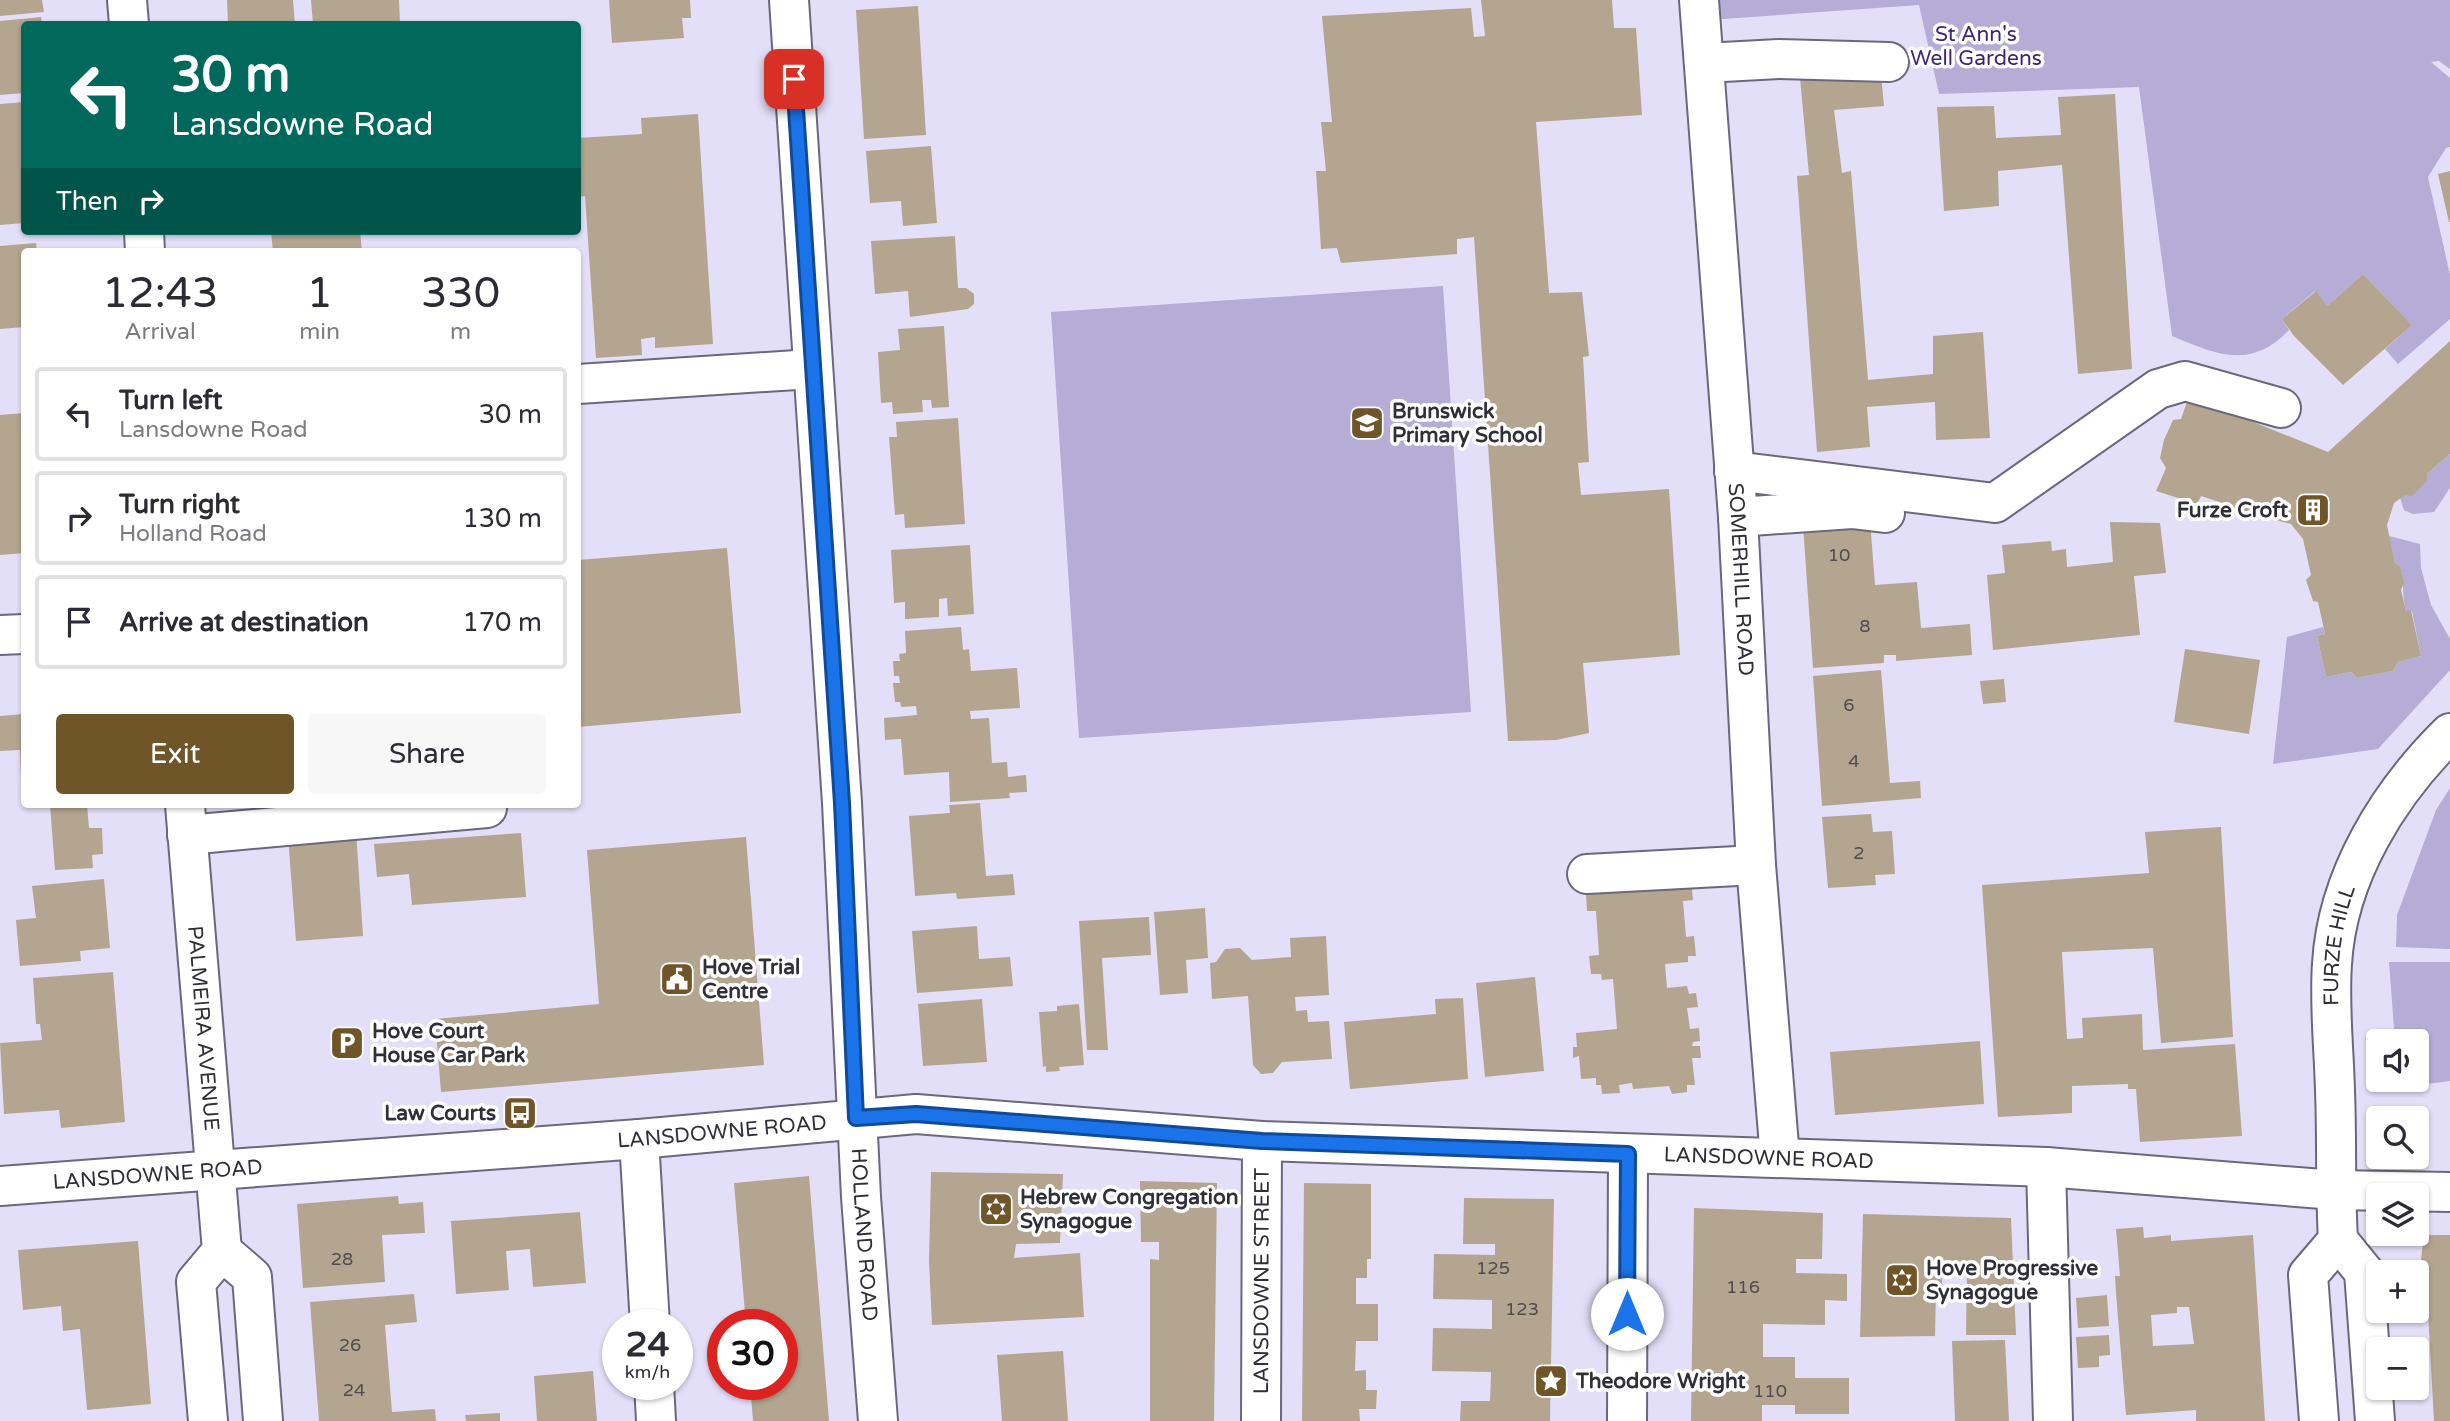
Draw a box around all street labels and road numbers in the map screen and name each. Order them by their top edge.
street label: SOMERHILL ROAD [1722,482,1758,677]
street label: FURZE HILL [2319,882,2361,1006]
street label: PALMEIRA AVENUE [182,925,224,1132]
street label: LANSDOWNE ROAD [616,1110,828,1154]
street label: LANSDOWNE ROAD [1663,1142,1874,1174]
street label: HOLLAND ROAD [846,1147,882,1322]
street label: LANSDOWNE ROAD [52,1155,263,1195]
street label: LANSDOWNE STREET [1249,1167,1275,1394]

